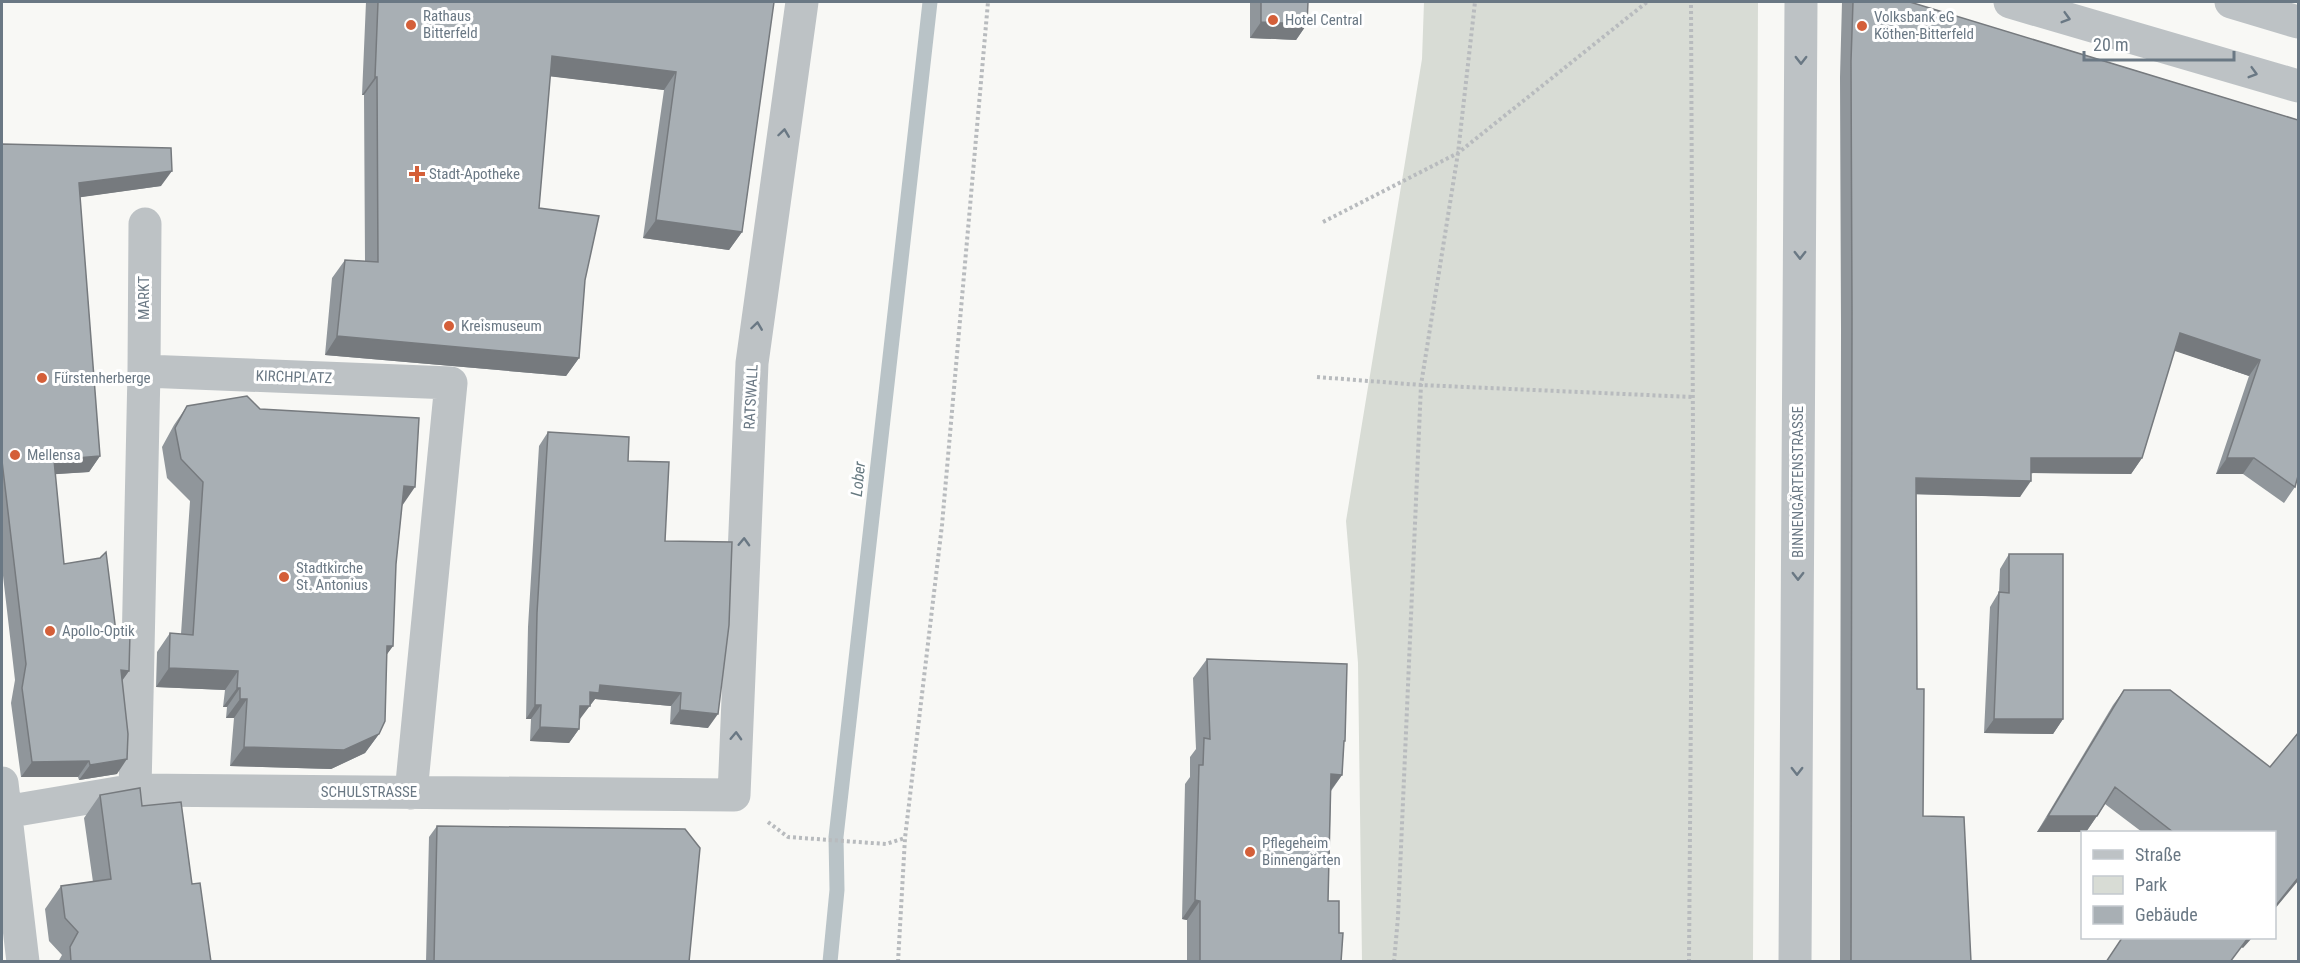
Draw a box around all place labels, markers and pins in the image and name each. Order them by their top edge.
place label: Rathaus Bitterfeld [423,7,478,42]
place label: Volksbank eG Köthen-Bitterfeld [1874,8,1974,43]
place label: Hotel Central [1285,11,1362,29]
marker: Hotel Central [1266,13,1280,27]
marker: Rathaus Bitterfeld [404,18,418,32]
marker: Volksbank eG Köthen-Bitterfeld [1855,19,1869,33]
place label: Stadt-Apotheke [429,165,520,183]
marker: Stadt-Apotheke [410,167,424,181]
place label: Kreismuseum [461,317,542,335]
marker: Kreismuseum [442,319,456,333]
place label: Fürstenherberge [54,369,151,387]
marker: Fürstenherberge [35,371,49,385]
place label: Mellensa [27,446,81,464]
marker: Mellensa [8,448,22,462]
place label: Stadtkirche St. Antonius [296,559,368,594]
marker: Stadtkirche St. Antonius [277,570,291,584]
place label: Apollo-Optik [62,622,135,640]
marker: Apollo-Optik [43,624,57,638]
place label: Pflegeheim Binnengärten [1262,834,1341,869]
marker: Pflegeheim Binnengärten [1243,845,1257,859]

